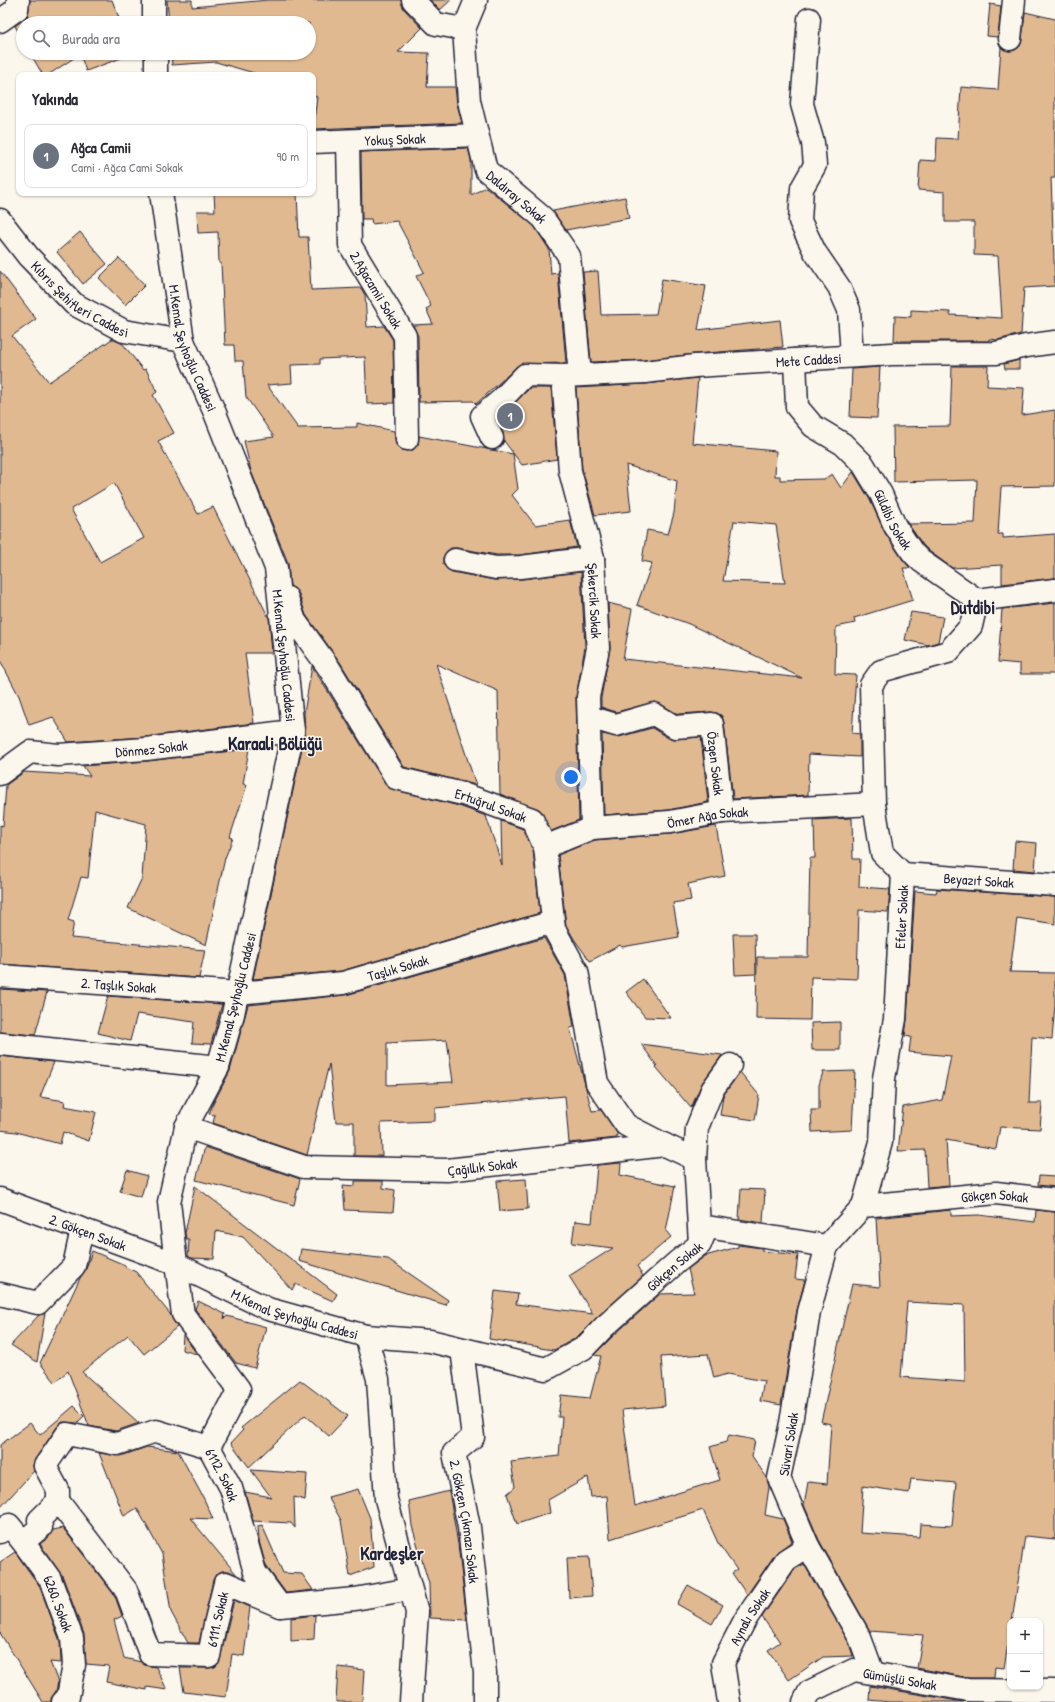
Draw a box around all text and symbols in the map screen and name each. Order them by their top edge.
search box [16,16,316,60]
icon: search [30,27,52,49]
text: Burada ara [62,28,120,49]
text: Yakında [32,87,78,110]
street label: Yokuş Sokak [364,128,426,149]
text: Ağca Camii [71,137,131,158]
text: 1 [44,147,48,165]
text: 90 m [277,147,299,165]
text: Cami · Ağca Cami Sokak [71,158,183,176]
street label: Daldıray Sokak [483,165,553,226]
street label: 2.Ağacamii Sokak [346,247,408,332]
street label: Kıbrıs Şehitleri Caddesi [27,256,130,341]
street label: M.Kemal Şeyhoğlu Caddesi [165,283,222,414]
street label: Mete Caddesi [775,348,842,371]
pin: 1 [497,401,523,431]
street label: Güldibi Sokak [870,485,917,553]
street label: Şekercik Sokak [584,562,607,639]
street label: M.Kemal Şeyhoğlu Caddesi [269,589,301,723]
district label: Dutdibi [951,595,995,620]
street label: Özgen Sokak [703,730,730,796]
district label: Karaali Bölüğü [228,731,323,757]
street label: Dönmez Sokak [115,734,189,761]
your location [561,767,581,787]
street label: Ertuğrul Sokak [453,783,530,826]
street label: Ömer Ağa Sokak [665,801,749,832]
street label: Beyazıt Sokak [943,867,1015,892]
street label: Efeler Sokak [889,884,912,949]
street label: M.Kemal Şeyhoğlu Caddesi [210,930,261,1064]
street label: Taşlık Sokak [365,949,431,985]
street label: 2. Taşlık Sokak [80,972,157,997]
street label: Çağıllık Sokak [446,1153,518,1179]
street label: Gökçen Sokak [960,1184,1030,1206]
street label: 2. Gökçen Sokak [47,1209,130,1255]
street label: Gökçen Sokak [642,1236,706,1295]
street label: M.Kemal Şeyhoğlu Caddesi [228,1283,361,1343]
street label: Süvari Sokak [774,1411,802,1477]
street label: 6112. Sokak [202,1444,244,1504]
street label: 2. Gökçen Çıkmazı Sokak [446,1458,485,1584]
district label: Kardeşler [360,1541,424,1566]
street label: 6260. Sokak [40,1570,78,1635]
street label: Aynalı Sokak [724,1584,774,1648]
street label: 6111. Sokak [201,1589,232,1648]
map controls [1007,1618,1043,1690]
button: + [1007,1618,1043,1654]
button: − [1007,1654,1043,1690]
street label: Gümüşlü Sokak [862,1662,939,1694]

